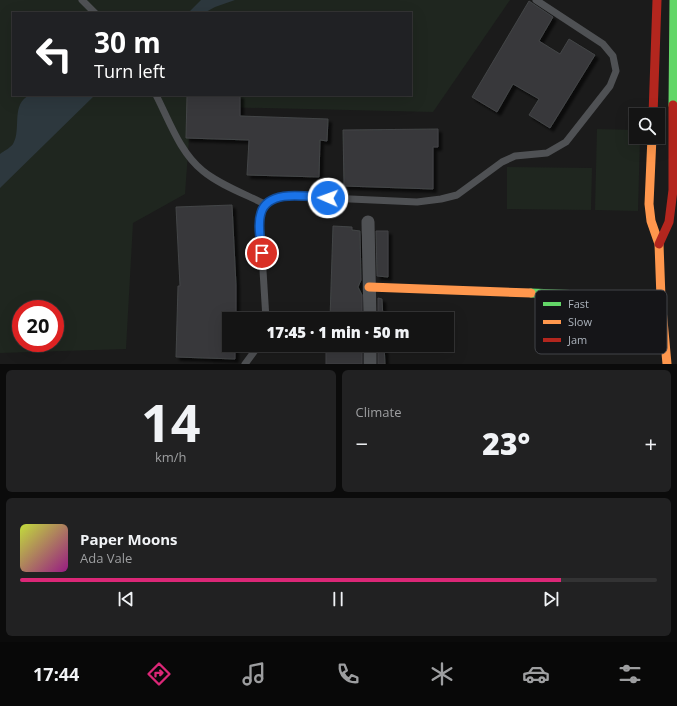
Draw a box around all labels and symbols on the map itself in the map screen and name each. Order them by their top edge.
position arrow [307,177,349,219]
pin [245,236,279,270]
legend [535,290,667,354]
text: Fast [568,296,589,311]
speed limit sign: 20 [12,300,64,352]
text: Slow [568,314,592,329]
text: Jam [567,332,587,347]

